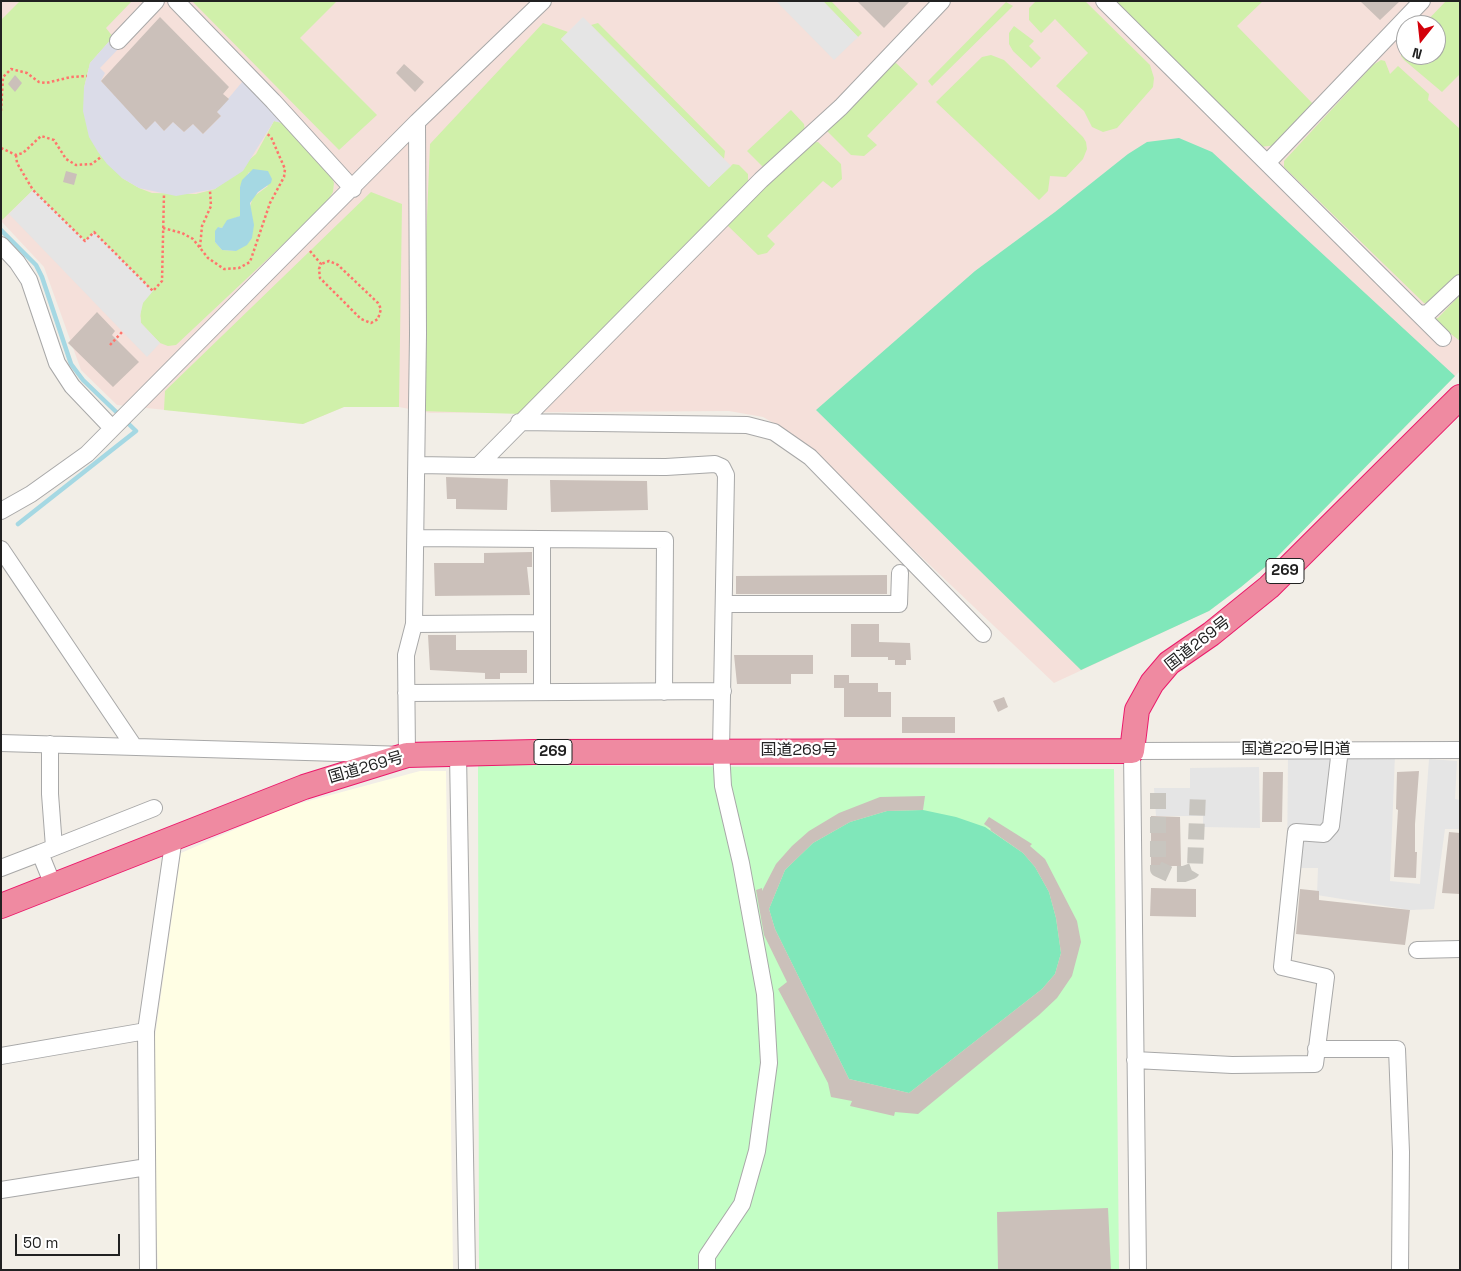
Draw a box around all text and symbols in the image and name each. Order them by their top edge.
north arrow [1396,15,1446,65]
text: N [1410,44,1424,63]
road number: 269 [1266,558,1304,584]
street label: 国道269号 [1162,613,1234,675]
road number: 269 [534,740,572,764]
street label: 国道220号旧道 [1241,740,1351,760]
street label: 国道269号 [760,741,838,761]
street label: 国道269号 [326,748,406,788]
scale bar [18,1224,122,1256]
text: 50 m [23,1233,58,1252]

